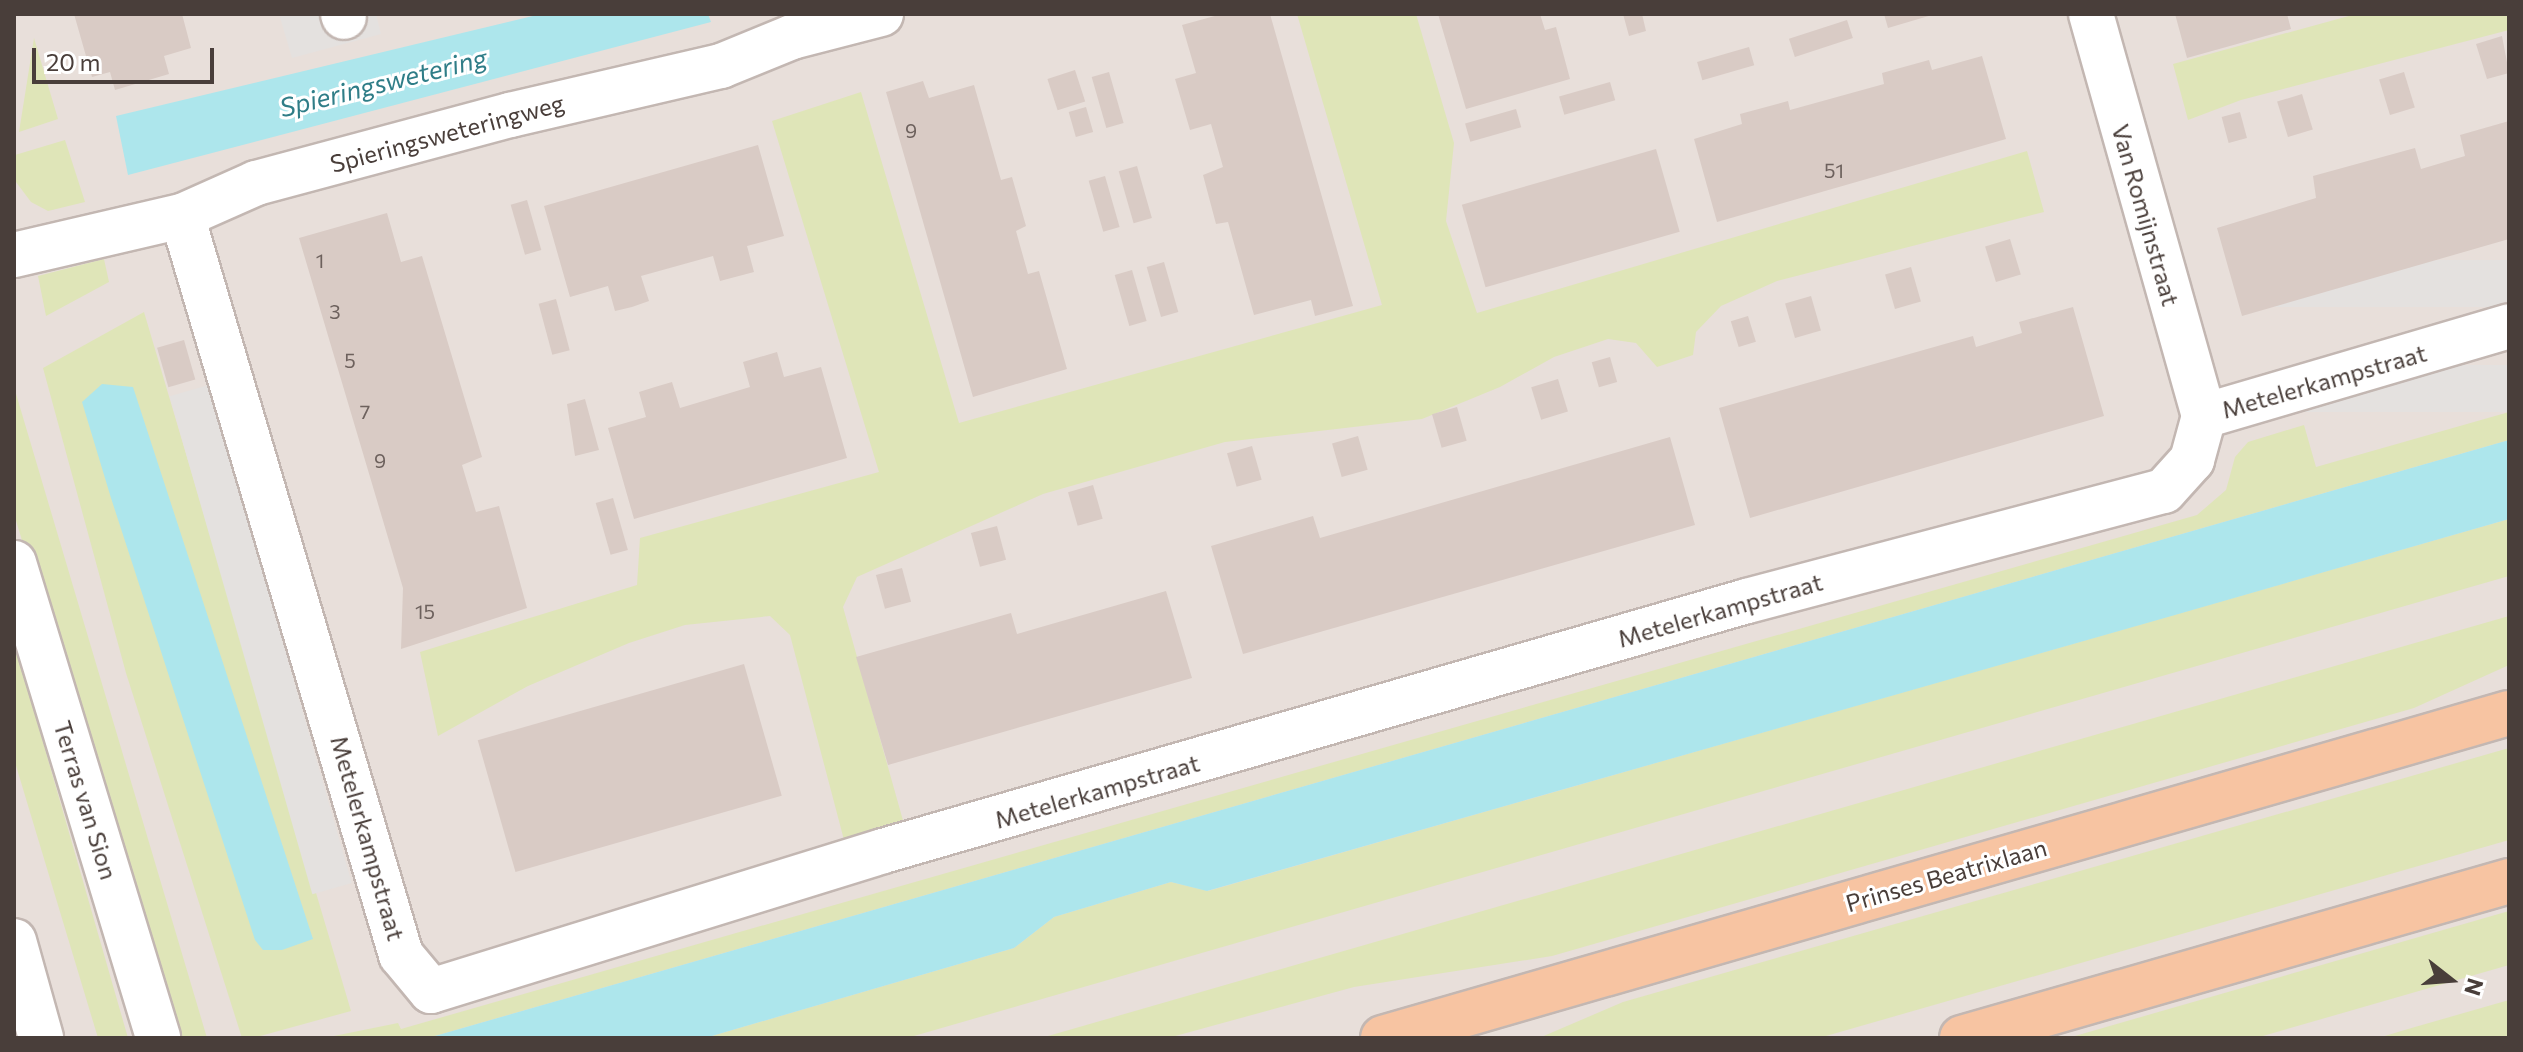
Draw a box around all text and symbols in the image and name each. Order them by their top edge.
scale bar [36,32,218,82]
water label: Spieringswetering [276,41,490,123]
text: 20 m [46,47,100,76]
street label: Spieringsweteringweg [327,88,567,178]
house number: 9 [905,118,917,142]
street label: Van Romijnstraat [2106,121,2186,309]
house number: 51 [1824,158,1844,182]
house number: 1 [316,248,324,272]
house number: 3 [329,299,341,323]
street label: Metelerkampstraat [2218,338,2430,424]
house number: 5 [344,348,356,372]
house number: 7 [360,399,370,423]
house number: 9 [374,448,386,472]
street label: Metelerkampstraat [1614,567,1826,653]
house number: 15 [415,599,435,623]
street label: Terras van Sion [48,717,124,883]
street label: Metelerkampstraat [325,732,411,944]
street label: Metelerkampstraat [991,748,1203,834]
street label: Prinses Beatrixlaan [1842,833,2050,917]
north arrow [2411,940,2491,1020]
text: N [2459,975,2490,999]

